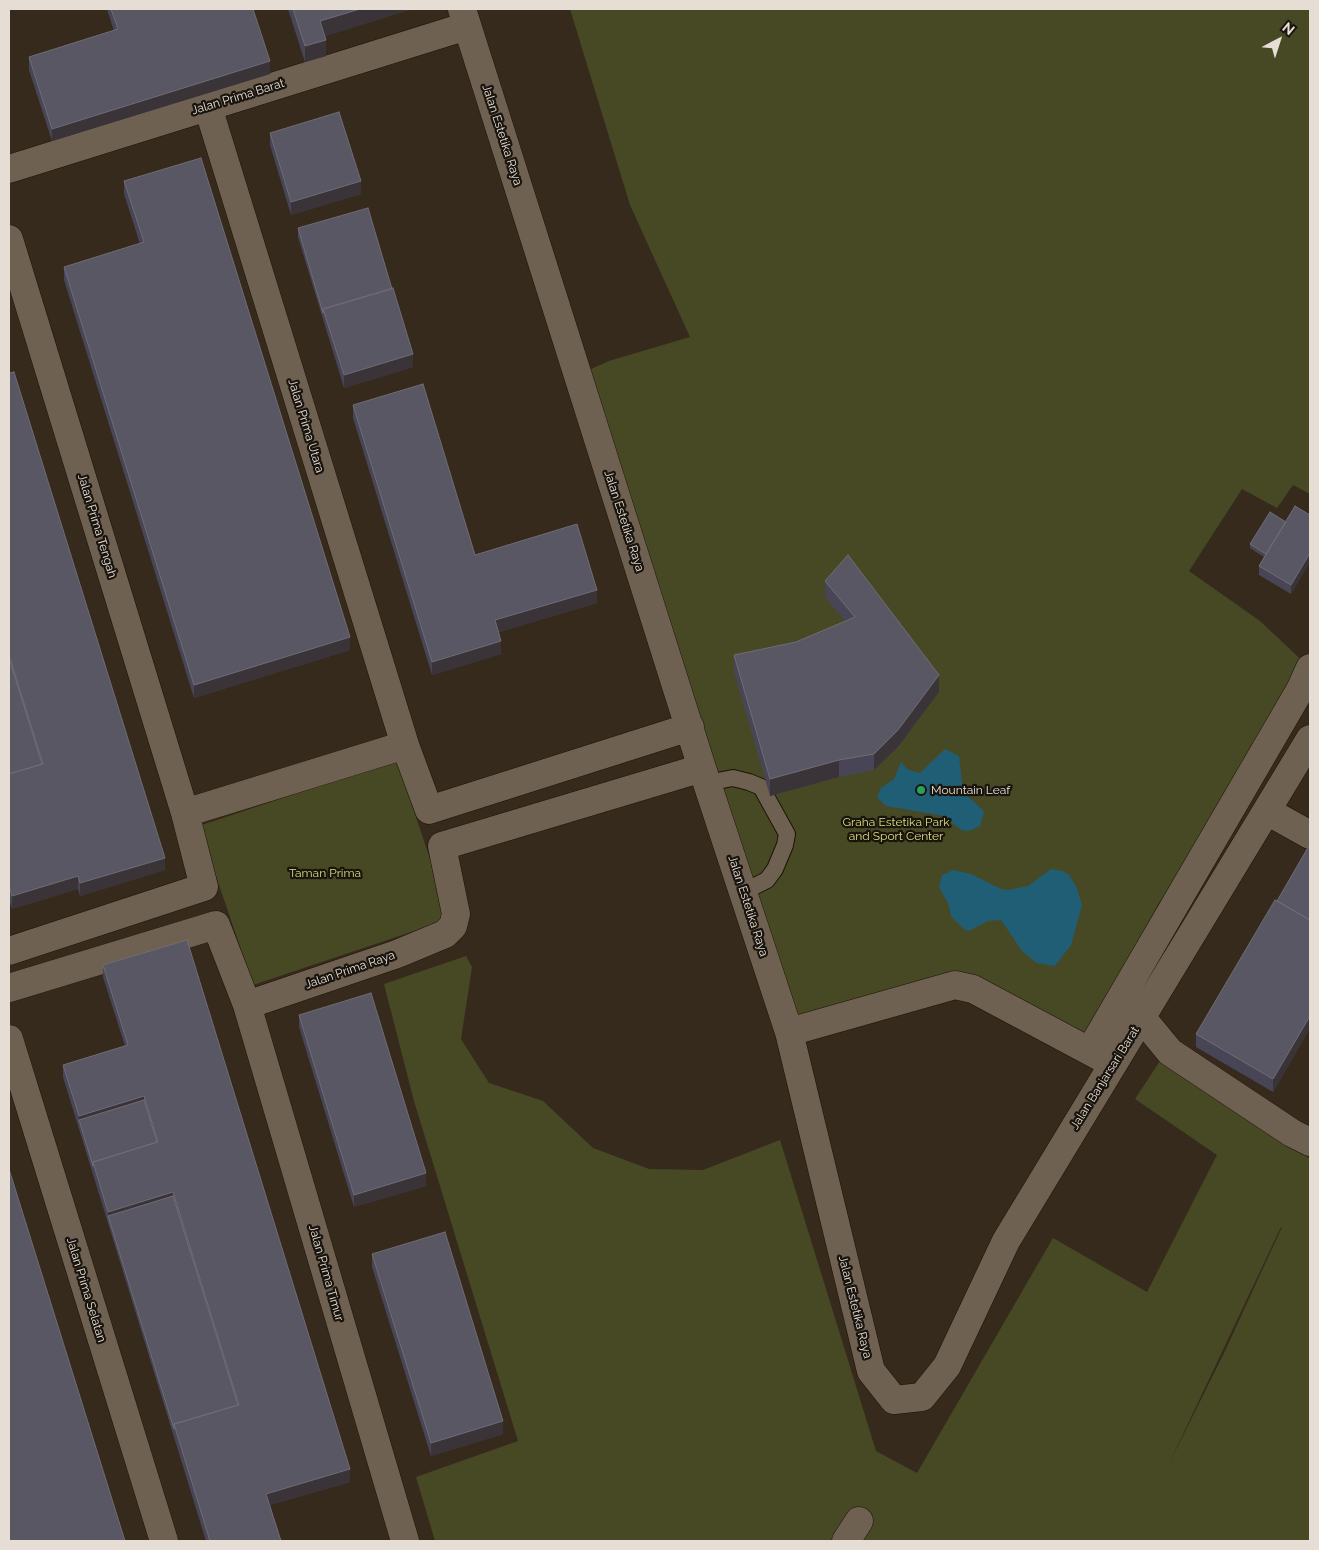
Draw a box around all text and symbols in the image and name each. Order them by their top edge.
north arrow [1254,15,1304,65]
text: N [1279,19,1298,38]
street label: Jalan Prima Barat [190,76,286,118]
street label: Jalan Estetika Raya [479,83,525,187]
street label: Jalan Prima Utara [285,377,327,475]
street label: Jalan Estetika Raya [601,469,647,573]
street label: Jalan Prima Tengah [74,472,120,580]
place label: Mountain Leaf [931,783,1010,797]
marker: Mountain Leaf [915,784,927,796]
park label: Graha Estetika Park and Sport Center [843,815,949,843]
street label: Jalan Estetika Raya [725,854,771,958]
park label: Taman Prima [289,866,361,880]
street label: Jalan Prima Raya [303,948,397,992]
street label: Jalan Banjarsari Barat [1067,1024,1143,1132]
street label: Jalan Prima Timur [305,1223,347,1323]
street label: Jalan Prima Selatan [63,1236,109,1344]
street label: Jalan Estetika Raya [835,1254,875,1360]

